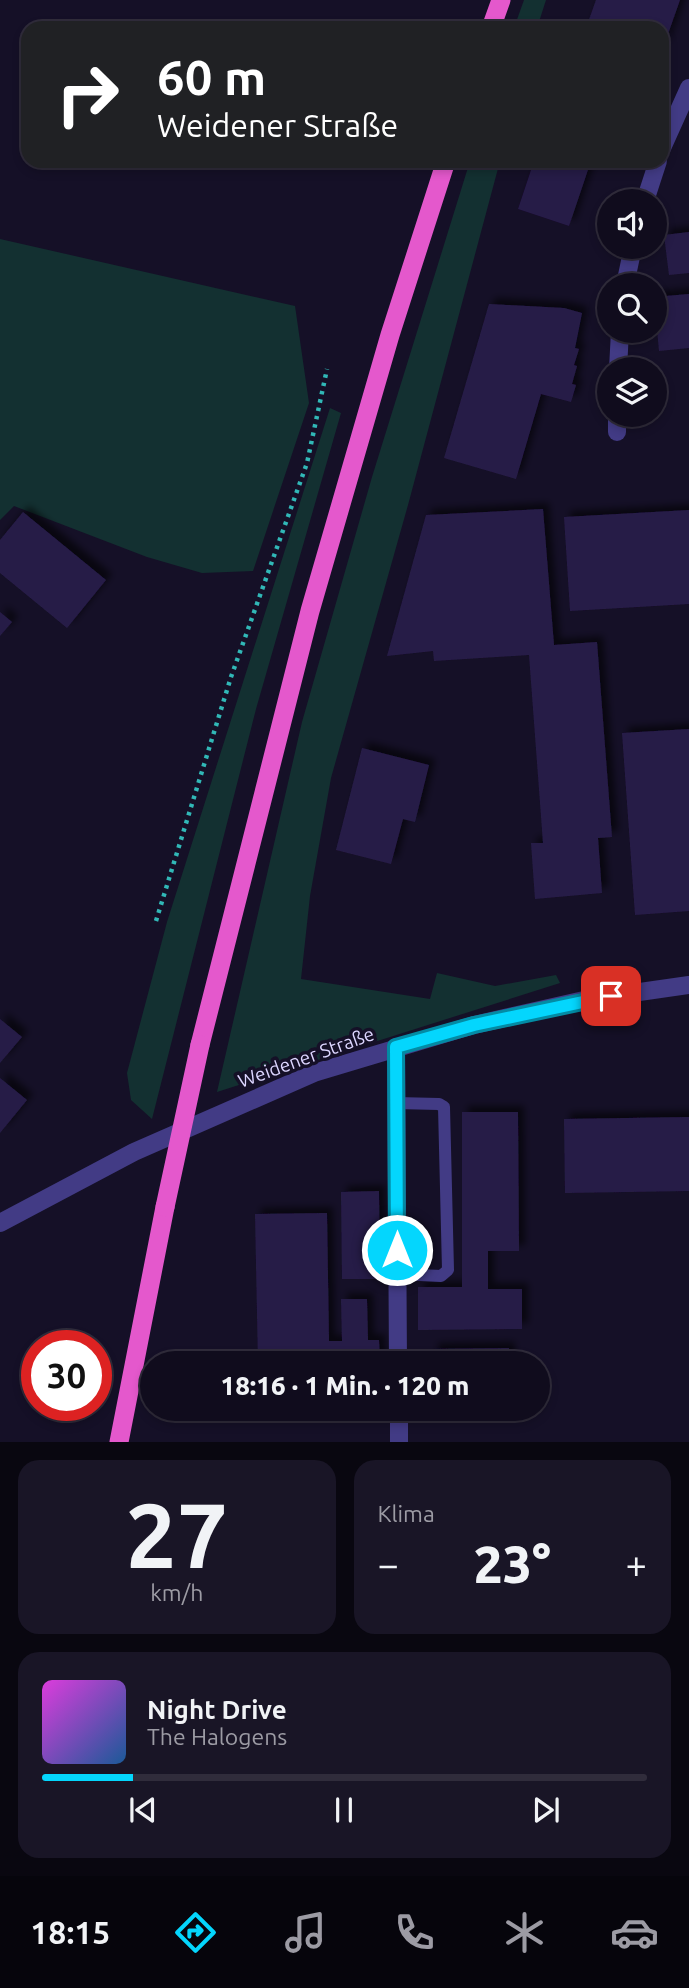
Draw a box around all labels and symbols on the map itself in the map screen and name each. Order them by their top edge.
pin [581,966,641,1026]
street label: Weidener Straße [235,1022,377,1092]
position arrow [360,1213,434,1287]
speed limit sign: 30 [21,1330,112,1421]

